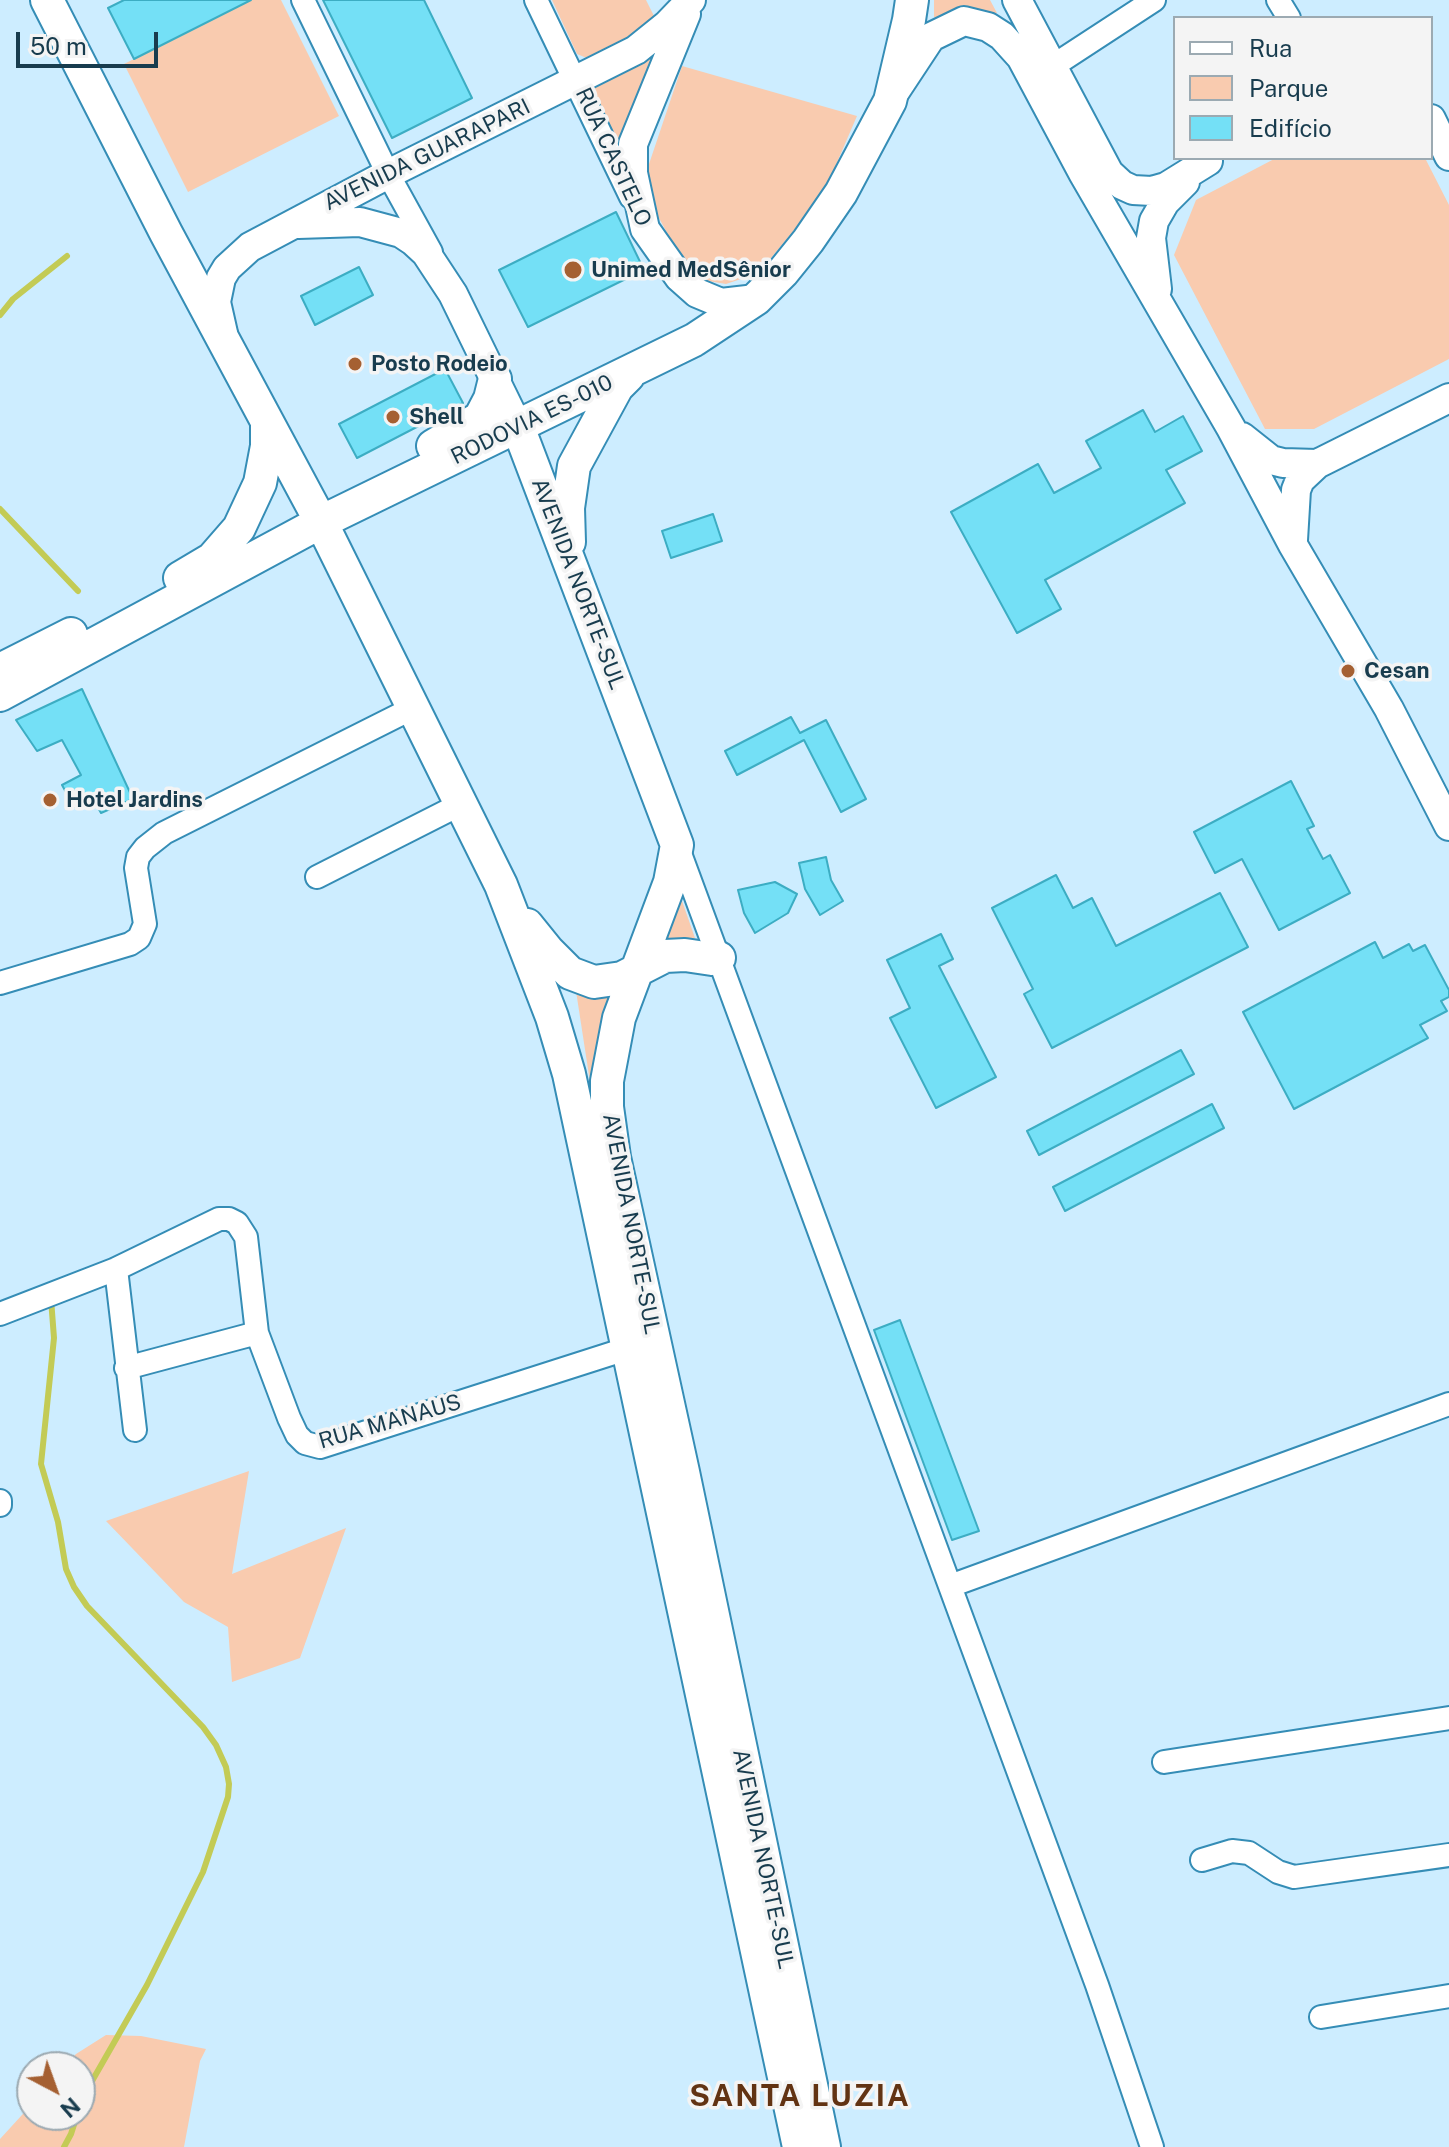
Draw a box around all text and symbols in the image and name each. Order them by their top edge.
scale bar [20,16,162,66]
legend [1173,16,1433,160]
text: 50 m [30,32,87,60]
text: Rua [1249,34,1292,62]
text: Parque [1249,74,1328,102]
street label: RUA CASTELO [569,84,657,230]
street label: AVENIDA GUARAPARI [319,93,535,217]
text: Edifício [1249,114,1332,142]
place label: Unimed MedSênior [591,257,791,283]
marker: Unimed MedSênior [562,259,584,281]
place label: Posto Rodeio [371,351,508,377]
marker: Posto Rodeio [346,355,364,373]
street label: RODOVIA ES-010 [447,369,617,471]
place label: Shell [409,404,464,430]
marker: Shell [384,408,402,426]
street label: AVENIDA NORTE-SUL [525,474,631,694]
place label: Cesan [1364,658,1430,684]
marker: Cesan [1339,662,1357,680]
place label: Hotel Jardins [66,787,203,813]
marker: Hotel Jardins [41,791,59,809]
street label: AVENIDA NORTE-SUL [597,1111,665,1337]
street label: RUA MANAUS [316,1389,464,1455]
street label: AVENIDA NORTE-SUL [727,1746,799,1972]
north arrow [16,2051,96,2131]
district label: SANTA LUZIA [689,2079,911,2115]
text: N [55,2092,85,2123]

